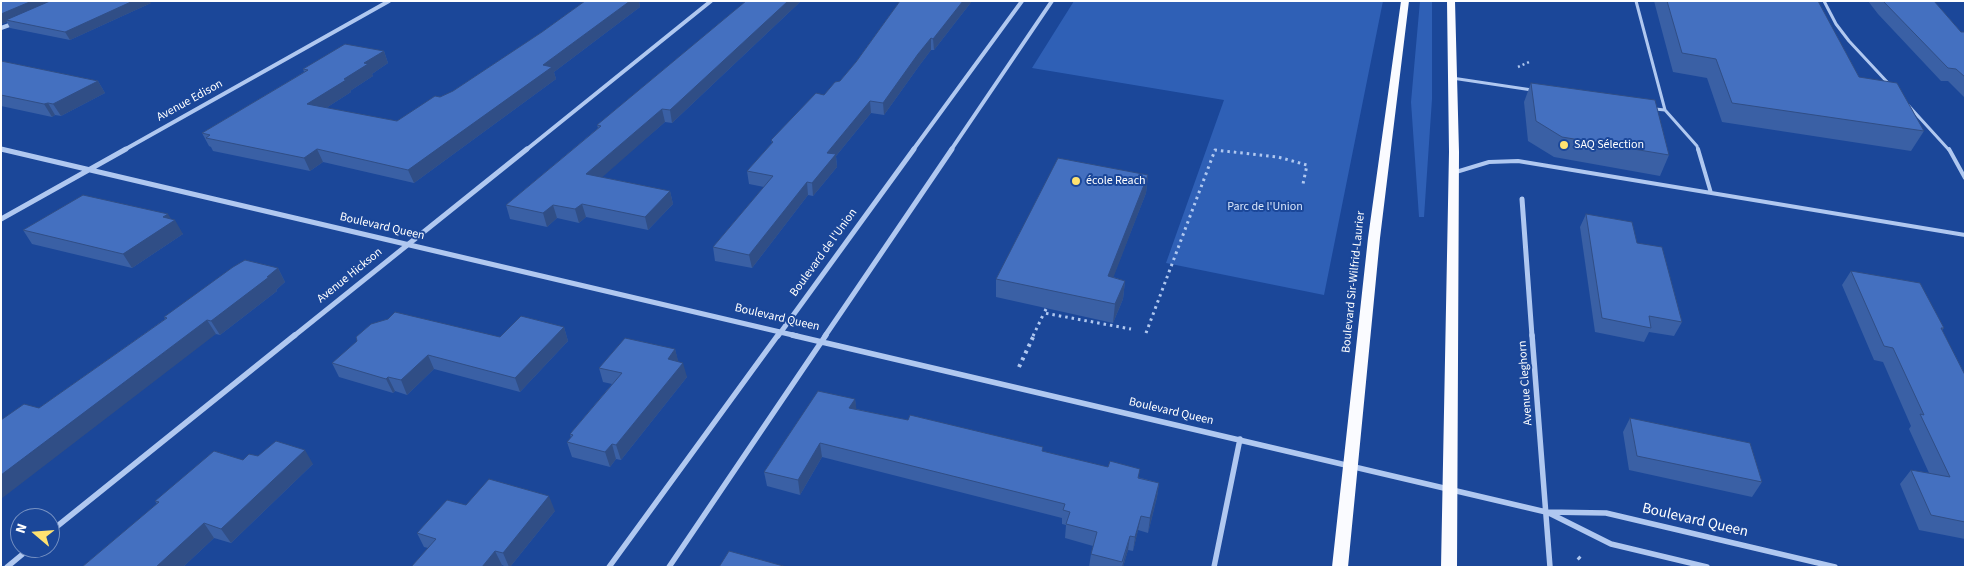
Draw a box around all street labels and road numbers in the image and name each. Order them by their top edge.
street label: Avenue Edison [154,77,226,125]
street label: Boulevard de l'Union [787,206,861,300]
street label: Boulevard Queen [338,210,426,244]
street label: Boulevard Sir-Wilfrid-Laurier [1339,210,1369,354]
street label: Avenue Hickson [315,245,385,307]
street label: Boulevard Queen [733,301,821,335]
street label: Avenue Cleghorn [1516,340,1536,426]
street label: Boulevard Queen [1127,395,1215,429]
street label: Boulevard Queen [1640,500,1750,542]

